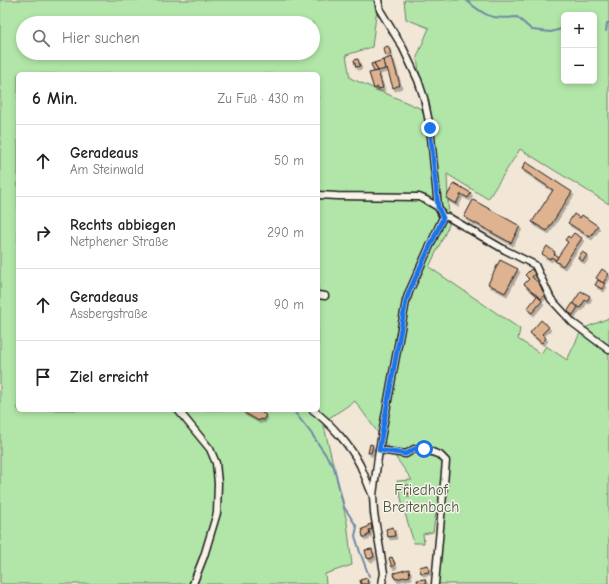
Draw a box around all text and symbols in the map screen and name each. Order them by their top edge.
map controls [561,12,597,84]
button: + [561,12,597,48]
search box [16,16,320,60]
icon: search [30,27,52,49]
text: Hier suchen [62,29,140,47]
button: − [561,48,597,84]
text: 6 Min. [32,89,77,108]
text: Zu Fuß · 430 m [218,91,304,106]
route end [421,119,439,137]
text: Geradeaus [70,144,138,162]
icon: ahead [32,150,54,172]
text: 50 m [274,153,304,168]
text: Am Steinwald [70,162,144,177]
text: Rechts abbiegen [70,216,176,234]
icon: right [32,222,54,244]
text: 290 m [267,225,304,240]
text: Netphener Straße [70,234,168,249]
text: Geradeaus [70,288,138,306]
icon: ahead [32,294,54,316]
text: 90 m [274,297,304,312]
text: Assbergstraße [70,306,148,321]
icon: arrive [32,366,54,388]
text: Ziel erreicht [70,368,148,386]
route start [415,440,433,458]
park label: Friedhof Breitenbach [383,481,459,516]

